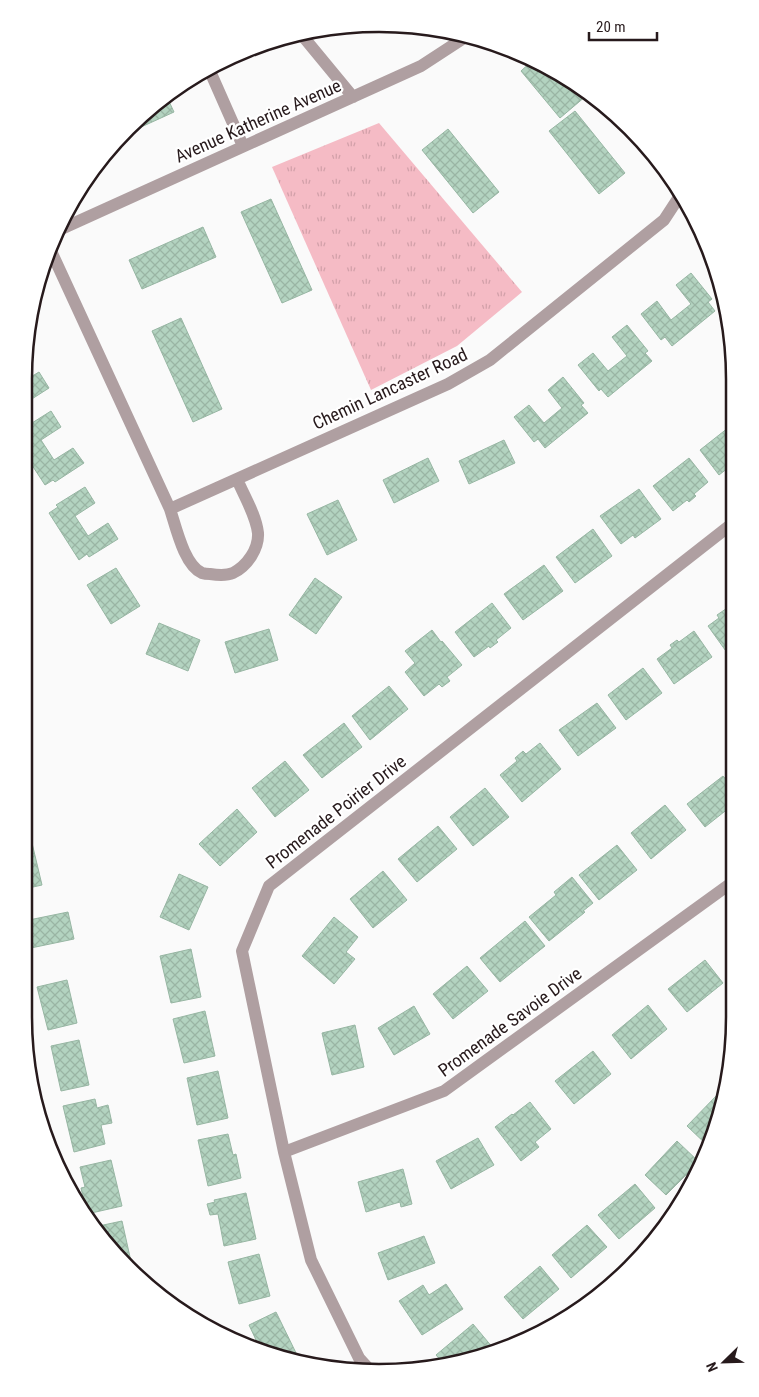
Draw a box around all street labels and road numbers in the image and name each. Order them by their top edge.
street label: Avenue Katherine Avenue [171,74,344,167]
street label: Chemin Lancaster Road [309,343,471,434]
street label: Promenade Poirier Drive [262,750,410,873]
street label: Promenade Savoie Drive [434,962,586,1081]

